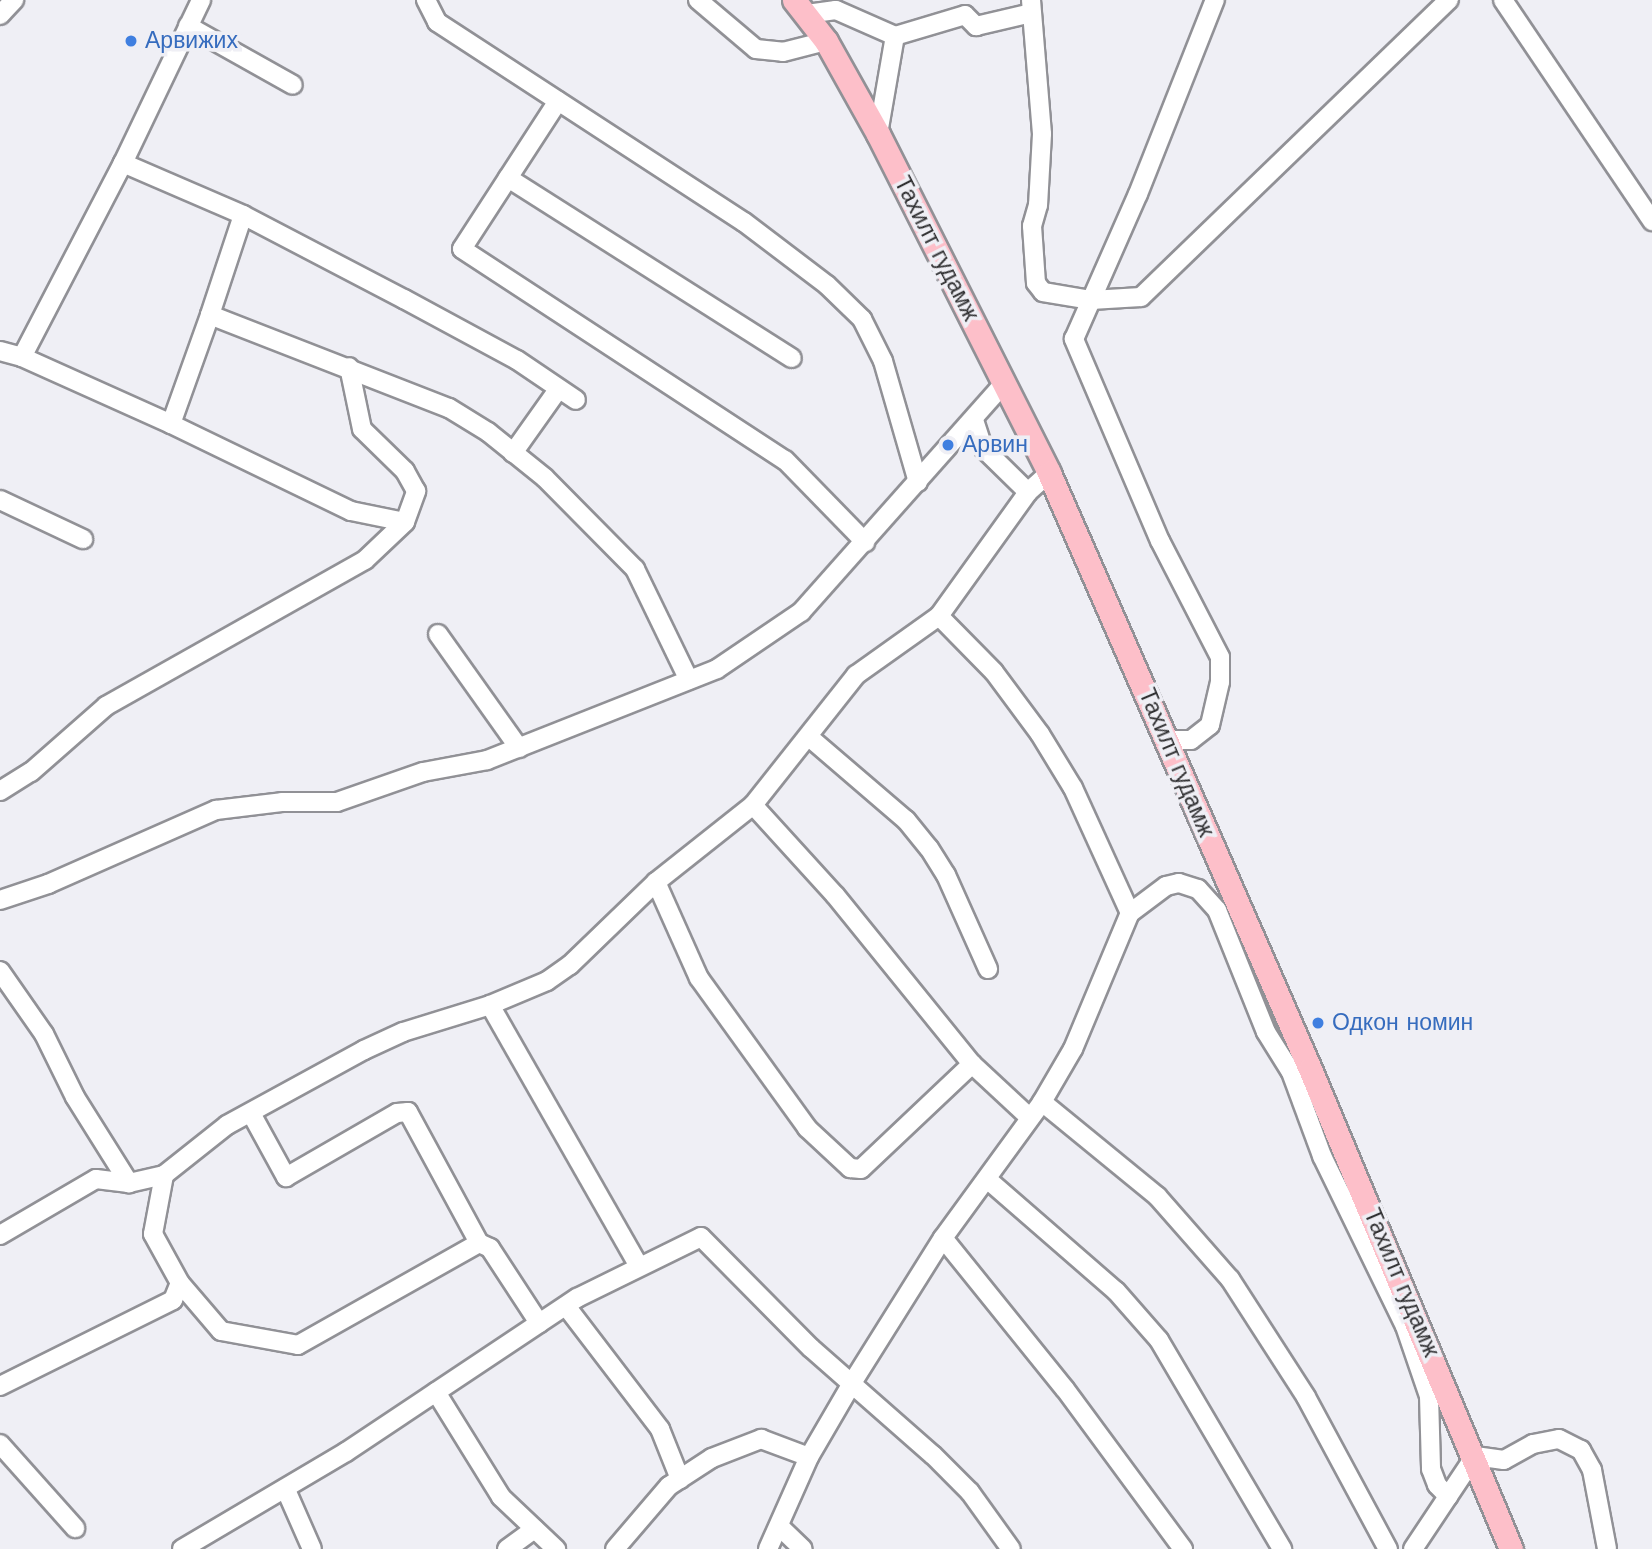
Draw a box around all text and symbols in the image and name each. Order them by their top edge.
place label: Арвижих [145,27,238,55]
marker: Арвижих [123,33,139,49]
street label: Тахилт гудамж [888,172,984,326]
place label: Арвин [962,431,1028,459]
marker: Арвин [940,437,956,453]
street label: Тахилт гудамж [1132,685,1220,841]
place label: Одкон номин [1332,1009,1473,1037]
marker: Одкон номин [1310,1015,1326,1031]
street label: Тахилт гудамж [1357,1205,1445,1361]

